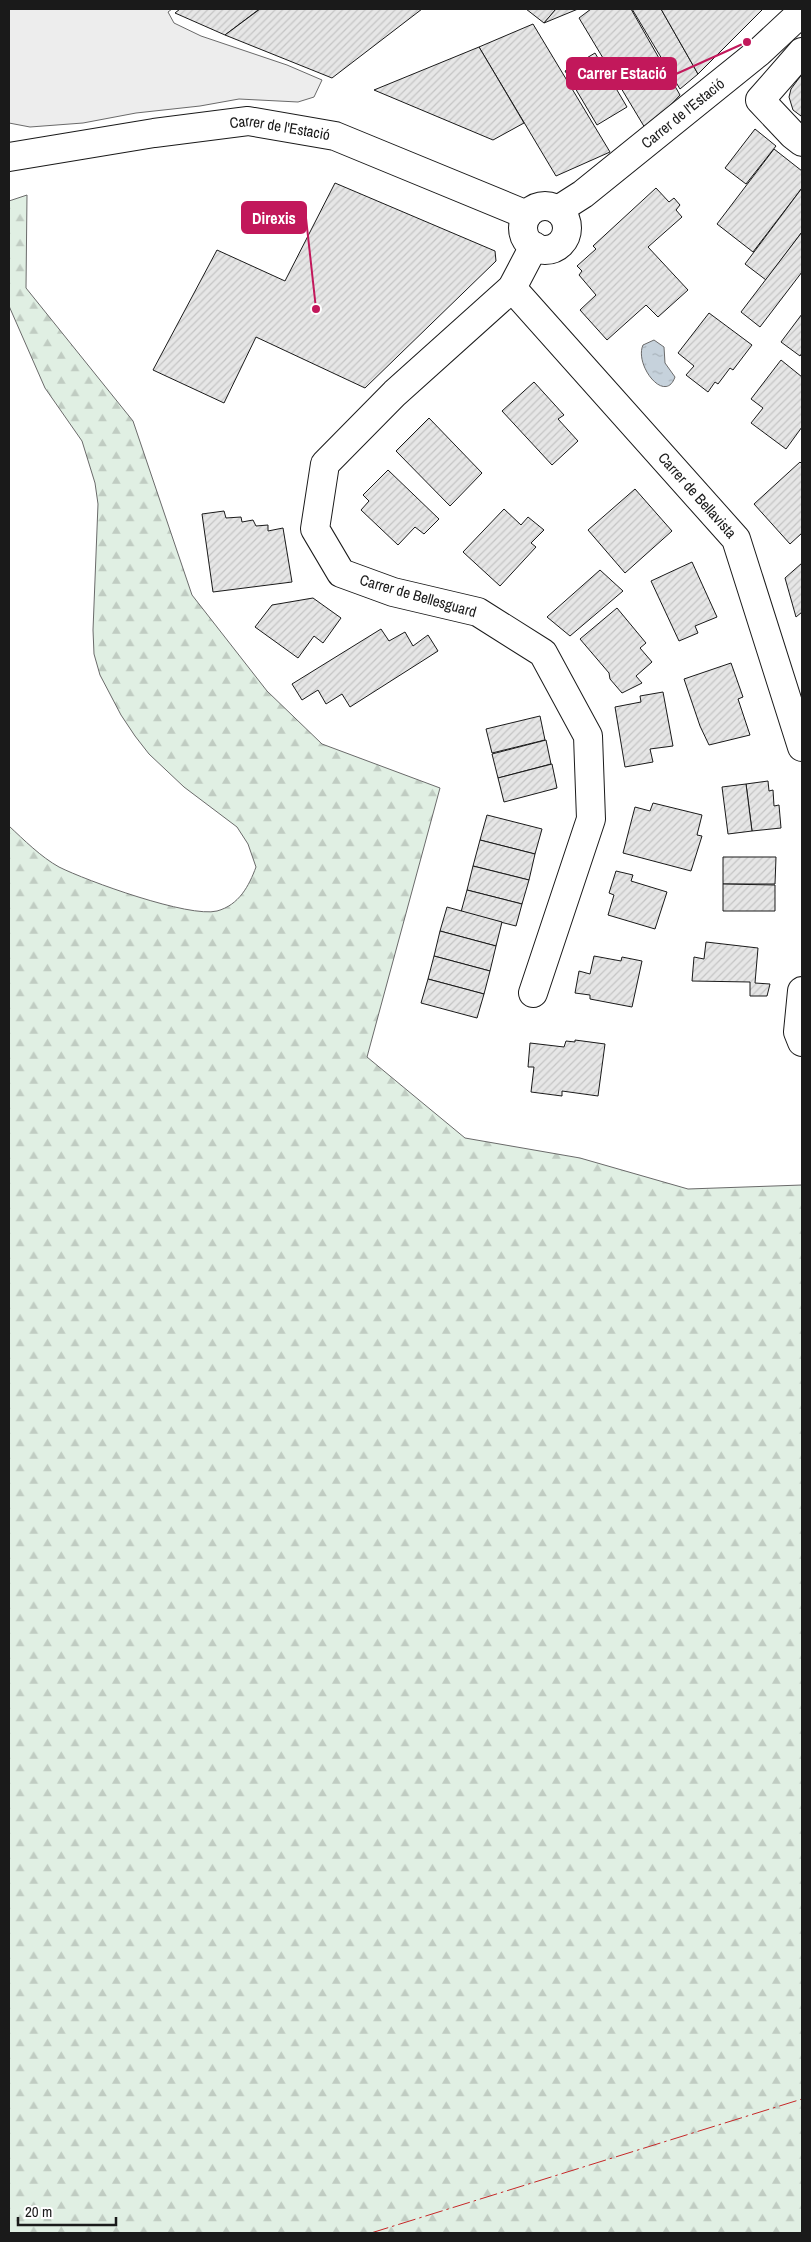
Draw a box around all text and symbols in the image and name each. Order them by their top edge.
callout: Carrer Estació [567,58,676,89]
text: Carrer Estació [577,62,667,84]
street label: Carrer de l'Estació [636,73,729,153]
street label: Carrer de l'Estació [228,110,332,145]
callout: Direxis [242,202,306,233]
text: Direxis [252,207,296,229]
street label: Carrer de Bellavista [653,447,742,543]
street label: Carrer de Bellesguard [357,569,479,622]
scale bar [18,2194,115,2226]
text: 20 m [25,2201,52,2222]

